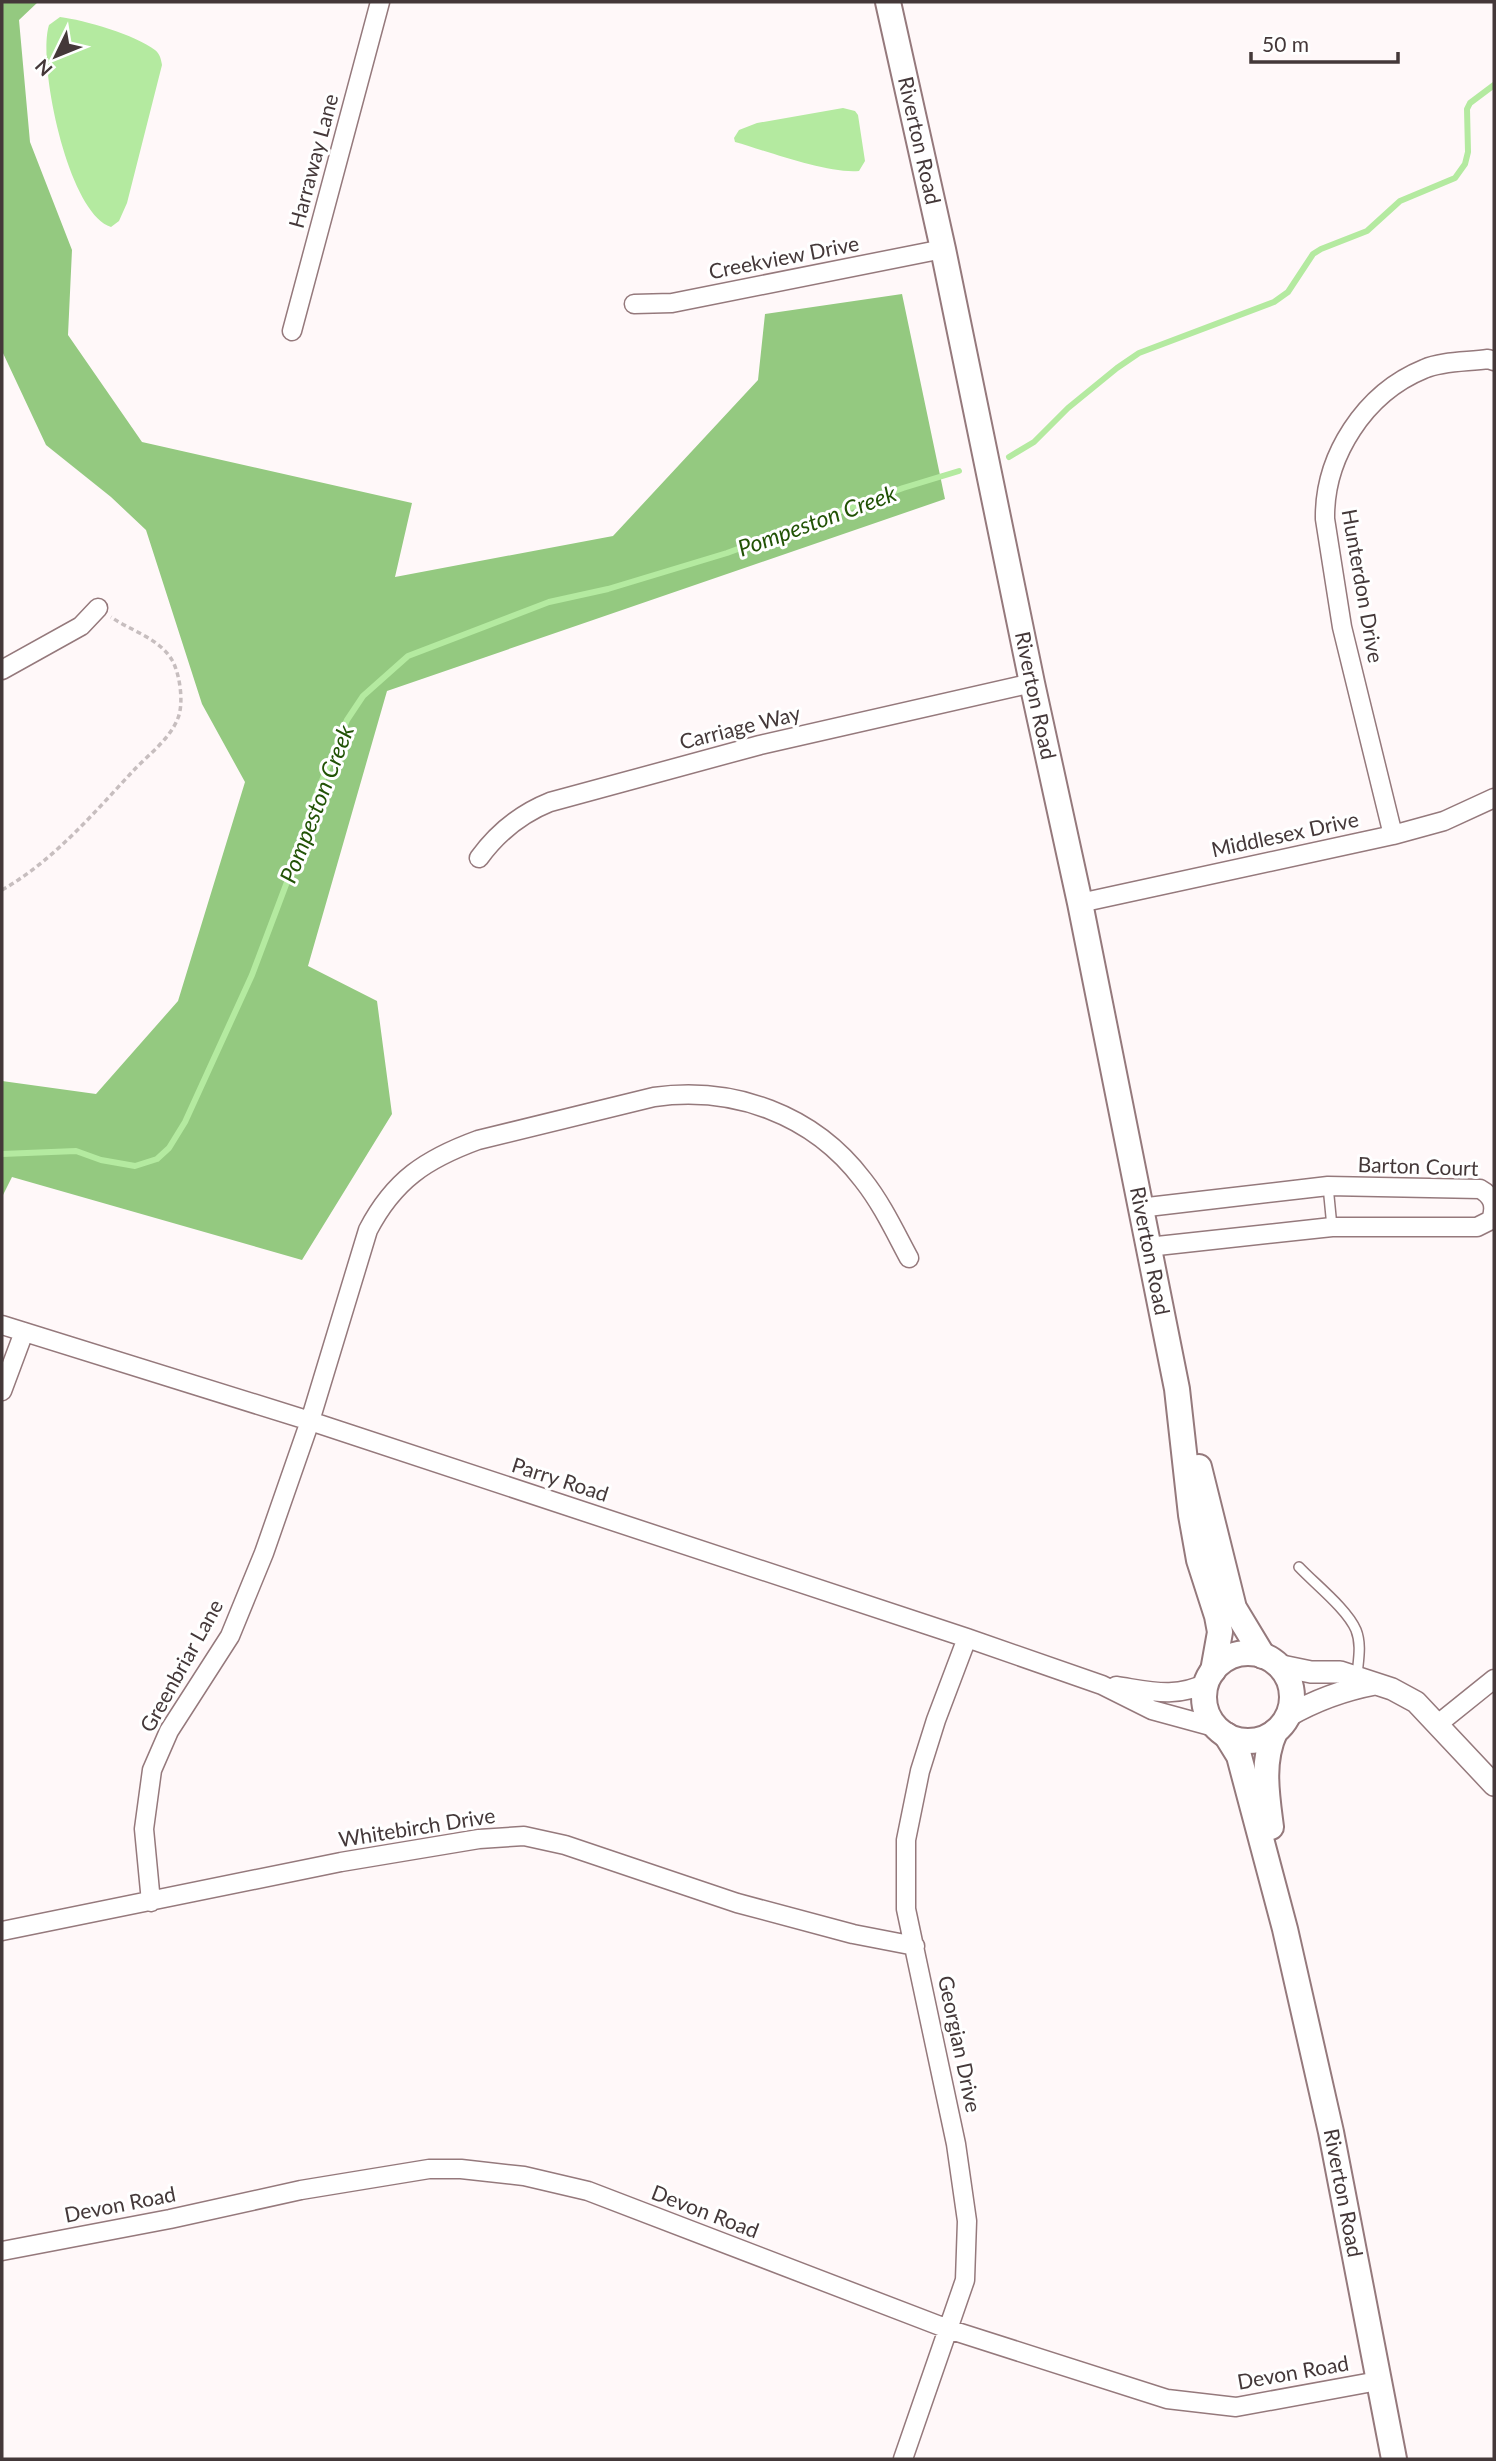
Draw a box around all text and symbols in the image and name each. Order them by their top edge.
north arrow [21,21,91,91]
scale bar [1251,21,1398,65]
text: 50 m [1262,31,1309,56]
text: N [30,55,57,81]
street label: Riverton Road [894,74,947,207]
street label: Harraway Lane [283,91,342,230]
street label: Creekview Drive [707,230,861,283]
water label: Pompeston Creek [734,478,901,562]
street label: Hunterdon Drive [1338,507,1389,665]
street label: Riverton Road [1011,629,1062,762]
street label: Carriage Way [677,699,803,754]
water label: Pompeston Creek [273,720,359,886]
street label: Middlesex Drive [1209,806,1361,861]
street label: Barton Court [1357,1151,1479,1180]
street label: Riverton Road [1126,1184,1176,1317]
street label: Parry Road [509,1451,612,1506]
street label: Greenbriar Lane [134,1595,227,1736]
street label: Whitebirch Drive [337,1802,497,1851]
street label: Georgian Drive [934,1973,987,2114]
street label: Riverton Road [1320,2126,1369,2259]
street label: Devon Road [648,2179,763,2242]
street label: Devon Road [62,2180,177,2227]
street label: Devon Road [1235,2349,1350,2394]

